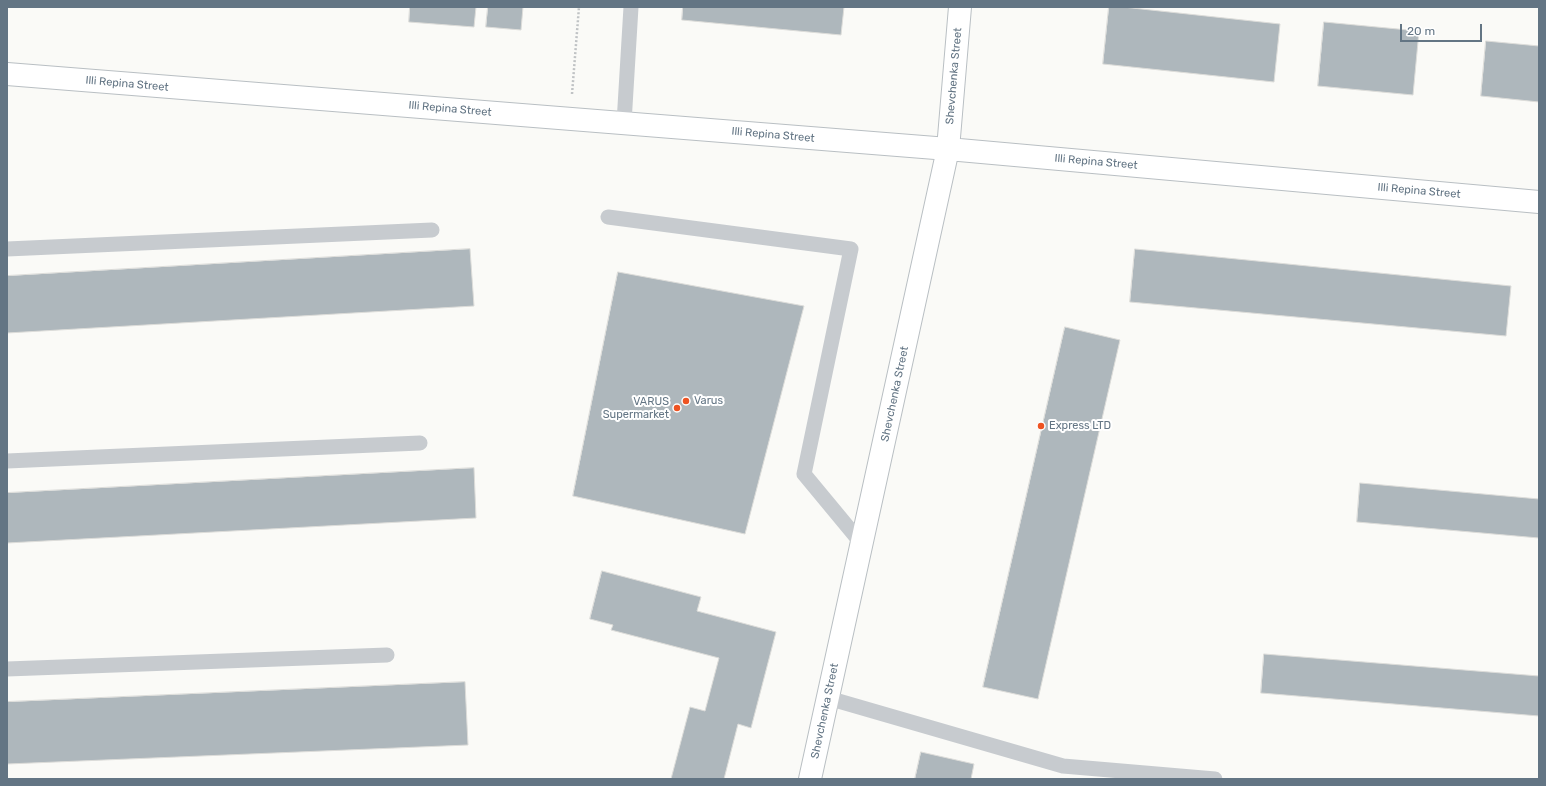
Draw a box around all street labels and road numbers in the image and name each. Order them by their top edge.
street label: Shevchenka Street [943,27,965,125]
street label: Illi Repina Street [85,74,169,94]
street label: Illi Repina Street [408,99,492,119]
street label: Illi Repina Street [731,125,815,145]
street label: Illi Repina Street [1054,152,1138,172]
street label: Illi Repina Street [1377,181,1461,201]
street label: Shevchenka Street [878,345,912,443]
street label: Shevchenka Street [808,662,842,760]

